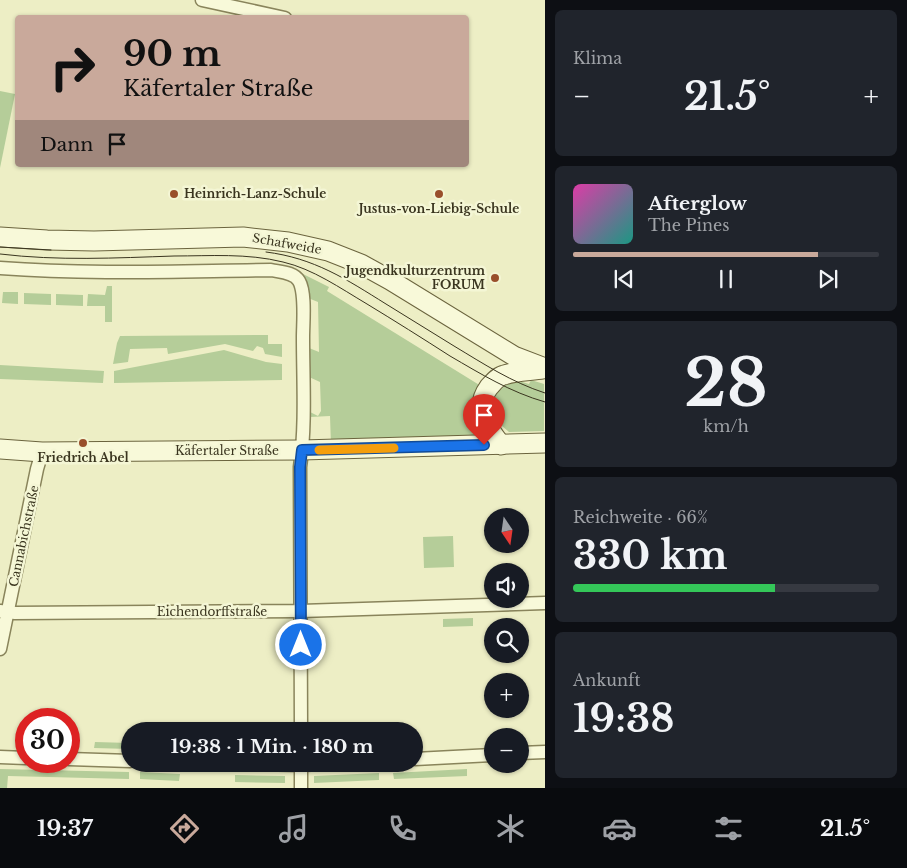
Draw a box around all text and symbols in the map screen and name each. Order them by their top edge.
text: 90 m [123,32,221,75]
icon: right [40,35,105,100]
text: Klima [573,48,622,68]
text: 21.5° [684,73,770,120]
text: Käfertaler Straße [123,75,313,102]
text: − [573,79,591,114]
text: + [864,79,879,114]
icon: arrive [103,130,131,158]
text: Dann [40,133,93,156]
place label: Heinrich-Lanz-Schule [184,186,326,201]
marker: Heinrich-Lanz-Schule [168,188,180,200]
marker: Justus-von-Liebig-Schule [433,188,445,200]
text: Afterglow [648,192,747,215]
place label: Justus-von-Liebig-Schule [356,201,519,216]
text: The Pines [648,215,730,235]
street label: Schafweide [251,230,323,257]
place label: Jugendkulturzentrum FORUM [343,263,486,292]
icon: previous [610,265,638,293]
icon: pause [712,265,740,293]
icon: next [814,265,842,293]
marker: Jugendkulturzentrum FORUM [489,272,501,284]
text: 28 [684,343,768,424]
pin [463,394,505,445]
icon: arrive [470,401,498,429]
text: km/h [703,416,749,436]
marker: Friedrich Abel [77,437,89,449]
street label: Käfertaler Straße [175,443,279,458]
place label: Friedrich Abel [37,450,129,465]
street label: Cannabichstraße [5,484,42,588]
text: Reichweite · 66% [573,507,708,527]
north arrow [484,508,529,552]
map controls [484,508,529,773]
text: 330 km [573,532,727,579]
button: sound [484,563,529,608]
street label: Eichendorffstraße [157,604,267,619]
position arrow [274,618,326,670]
button: search [484,618,529,663]
text: Ankunft [573,670,641,690]
button: + [484,673,529,718]
text: 19:38 [573,695,674,742]
speed limit sign: 30 [15,708,80,773]
button: − [484,728,529,773]
text: 19:38 · 1 Min. · 180 m [170,735,374,758]
icon: directions [167,811,202,846]
icon: music [276,811,311,846]
icon: phone [385,811,420,846]
icon: climate [493,811,528,846]
icon: car [602,811,637,846]
icon: filters [711,811,746,846]
text: 19:37 [37,815,93,842]
text: 21.5° [820,815,870,842]

